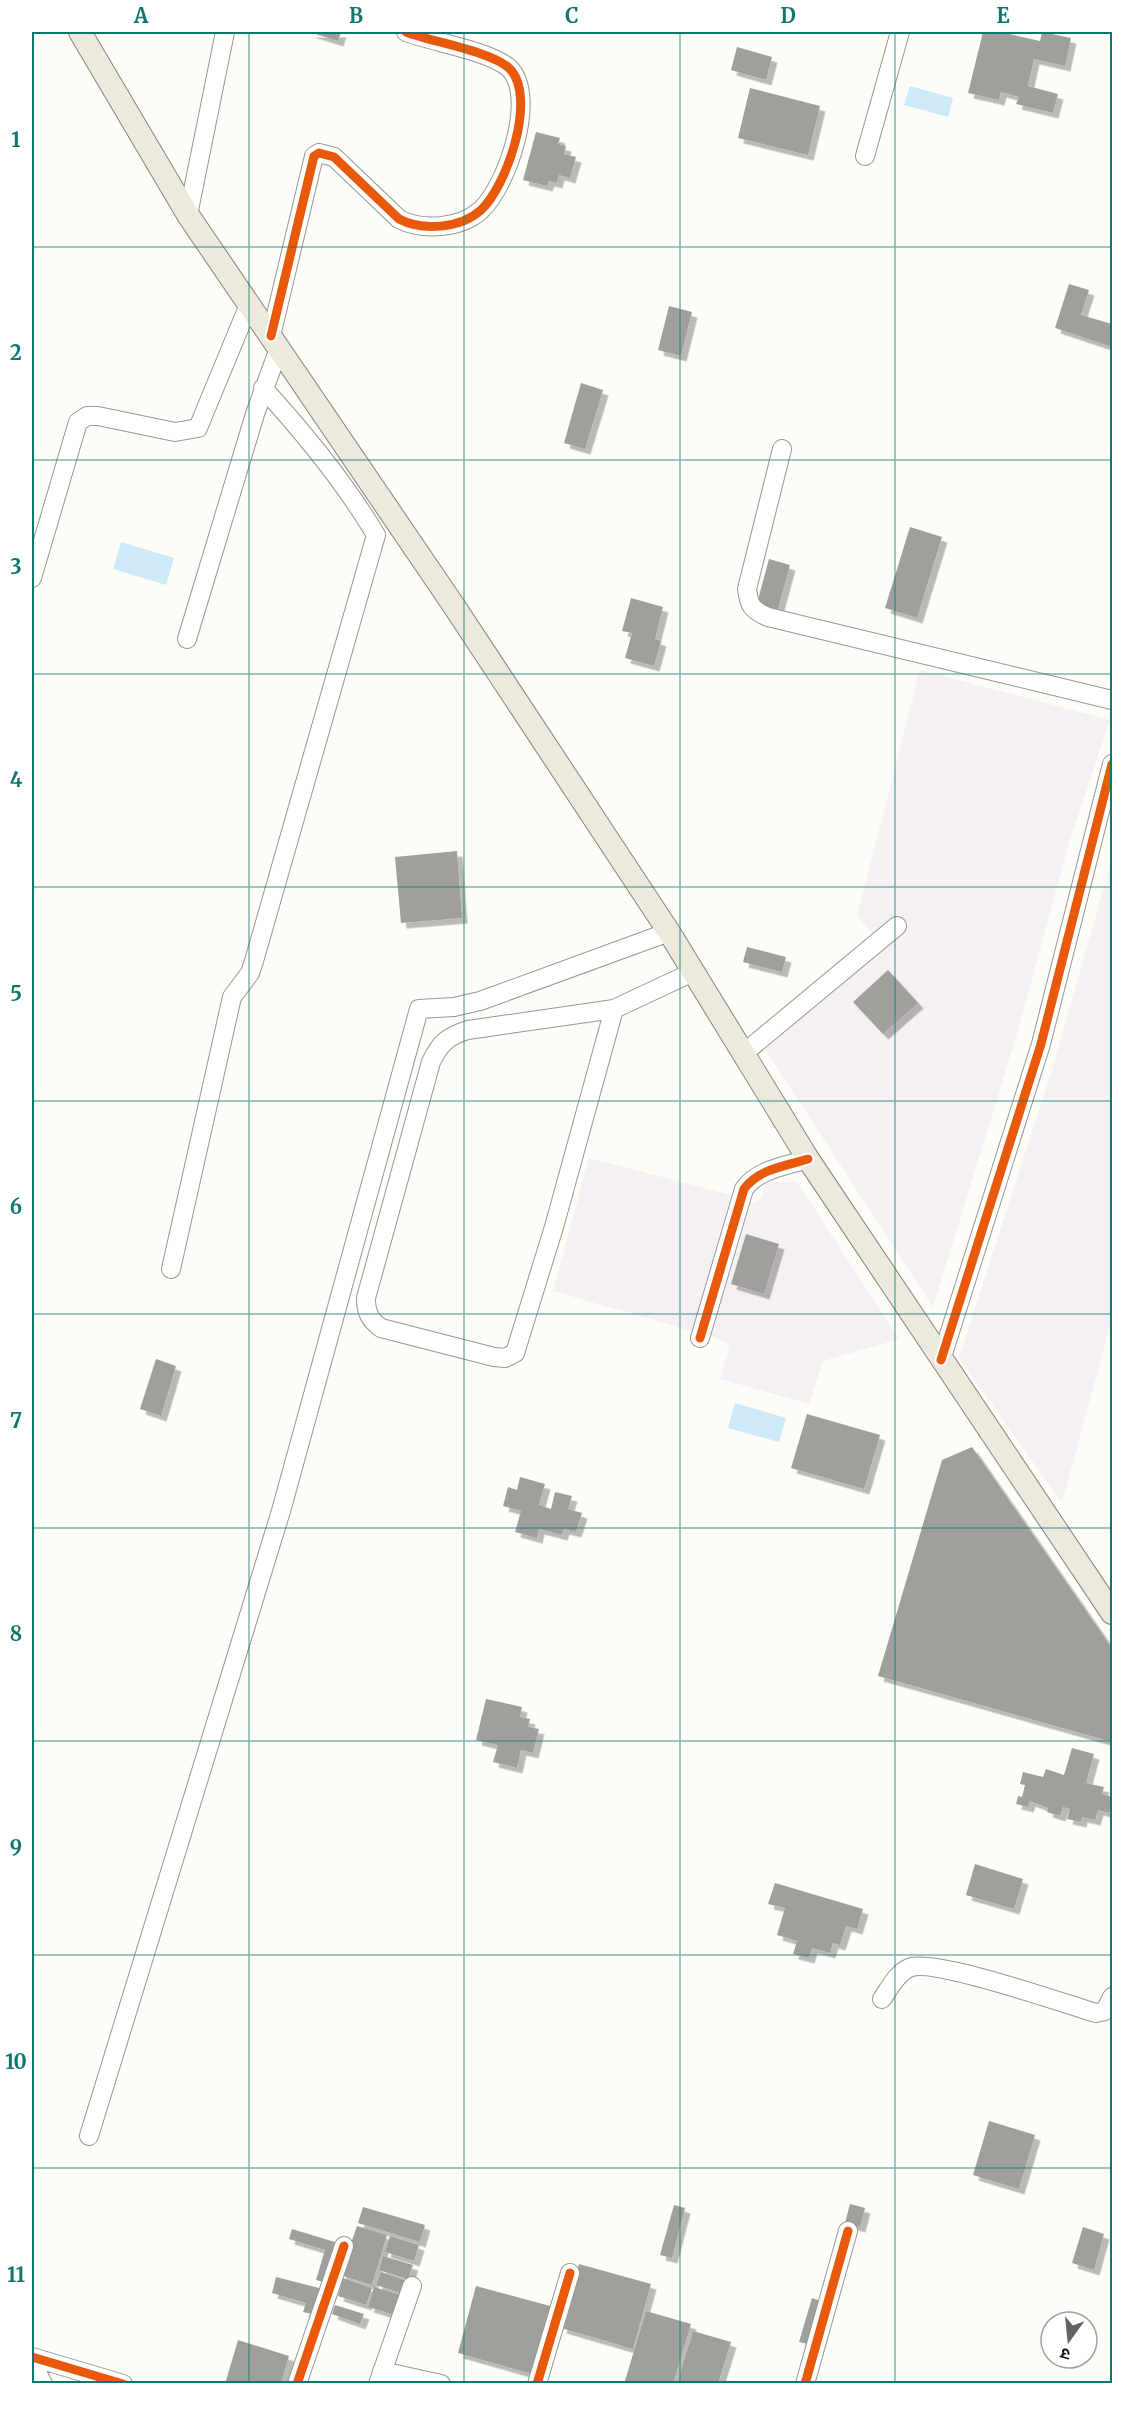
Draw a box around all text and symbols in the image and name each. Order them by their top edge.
text: A [133,3,149,28]
text: B [349,3,363,28]
text: C [565,3,579,28]
text: D [780,3,796,28]
text: E [996,3,1010,28]
text: 1 [11,127,21,152]
text: 2 [10,340,22,365]
text: 3 [10,554,22,579]
text: 4 [10,767,23,792]
text: 5 [10,981,22,1006]
text: 6 [10,1194,22,1219]
text: 7 [10,1408,22,1433]
text: 8 [10,1621,22,1646]
text: 9 [10,1835,22,1860]
text: 10 [5,2049,27,2074]
text: 11 [7,2262,25,2287]
north arrow [1039,2310,1099,2370]
text: उ [1057,2343,1072,2365]

